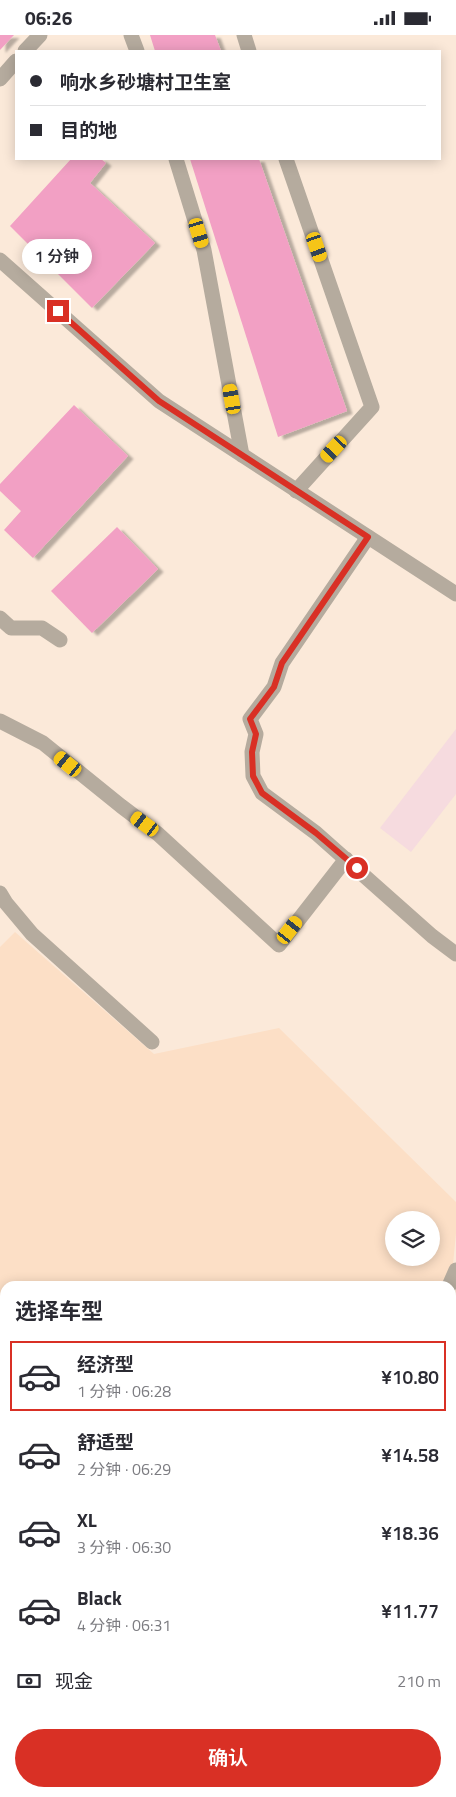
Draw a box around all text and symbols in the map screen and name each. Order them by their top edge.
text: 06:26 [25,3,72,32]
text: 响水乡砂塘村卫生室 [60,67,231,96]
text: 目的地 [60,115,117,144]
car [187,216,210,250]
car [305,230,328,264]
callout: 1 分钟 [23,239,93,273]
text: 1 分钟 [35,244,79,268]
route end [47,300,69,322]
car [222,383,241,415]
car [318,433,349,465]
car [51,749,84,779]
car [128,809,161,839]
route start [346,857,368,879]
car [274,914,305,946]
map controls [385,1211,440,1266]
button: layers [385,1211,440,1266]
text: 选择车型 [15,1294,103,1328]
text: 经济型 [77,1349,134,1378]
icon: car [17,1354,62,1399]
text: ¥10.80 [381,1362,439,1391]
text: 1 分钟 · 06:28 [77,1379,171,1403]
text: 舒适型 [77,1427,134,1456]
icon: car [17,1432,62,1477]
text: ¥14.58 [381,1440,439,1469]
text: 2 分钟 · 06:29 [77,1457,171,1481]
text: XL [77,1505,97,1534]
icon: car [17,1510,62,1555]
text: ¥18.36 [381,1518,439,1547]
text: 3 分钟 · 06:30 [77,1535,171,1559]
text: Black [77,1583,122,1612]
icon: car [17,1588,62,1633]
text: ¥11.77 [381,1596,439,1625]
text: 4 分钟 · 06:31 [77,1613,171,1637]
text: 现金 [55,1666,93,1695]
icon: cash [15,1667,43,1695]
text: 210 m [397,1669,441,1693]
button: 确认 [15,1729,441,1787]

